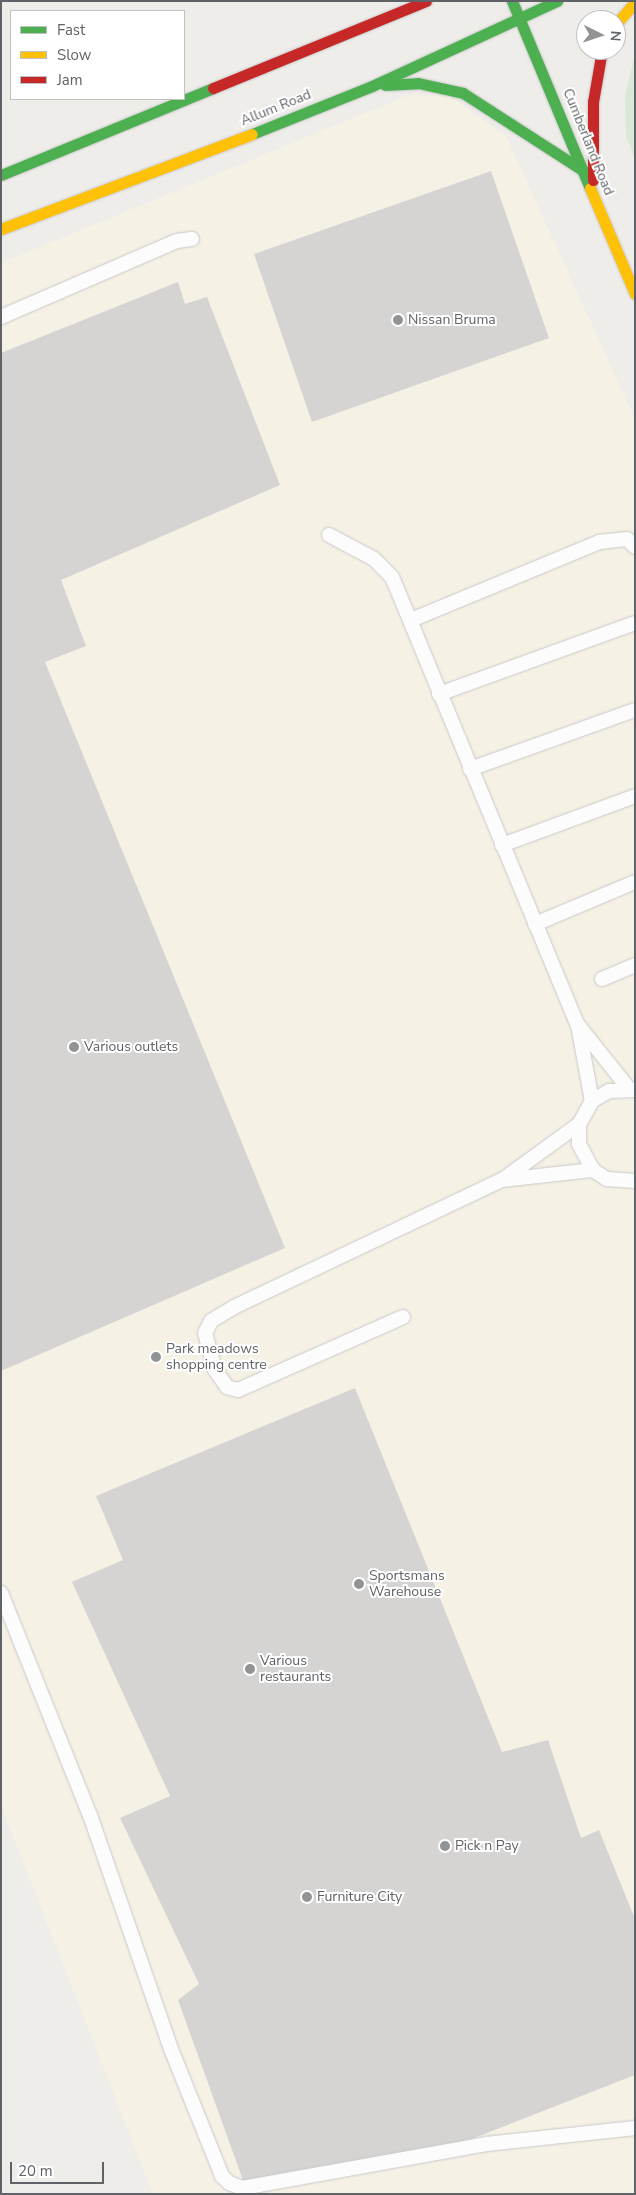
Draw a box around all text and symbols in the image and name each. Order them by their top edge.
legend [10,10,185,100]
north arrow [576,10,626,60]
text: Fast [57,20,85,40]
text: N [606,30,625,42]
text: Slow [57,45,91,65]
text: Jam [57,70,83,90]
street label: Allum Road [238,86,314,130]
street label: Cumberland Road [559,86,617,198]
place label: Nissan Bruma [408,312,496,328]
marker: Nissan Bruma [392,314,404,326]
place label: Various outlets [84,1039,178,1055]
marker: Various outlets [68,1041,80,1053]
place label: Park meadows shopping centre [166,1341,267,1374]
marker: Park meadows shopping centre [150,1351,162,1363]
place label: Sportsmans Warehouse [369,1568,445,1600]
marker: Sportsmans Warehouse [353,1578,365,1590]
place label: Various restaurants [260,1653,331,1685]
marker: Various restaurants [244,1663,256,1675]
place label: Pick n Pay [455,1838,519,1854]
marker: Pick n Pay [439,1840,451,1852]
place label: Furniture City [317,1889,402,1905]
marker: Furniture City [301,1891,313,1903]
scale bar [12,2152,106,2184]
text: 20 m [18,2161,53,2181]

